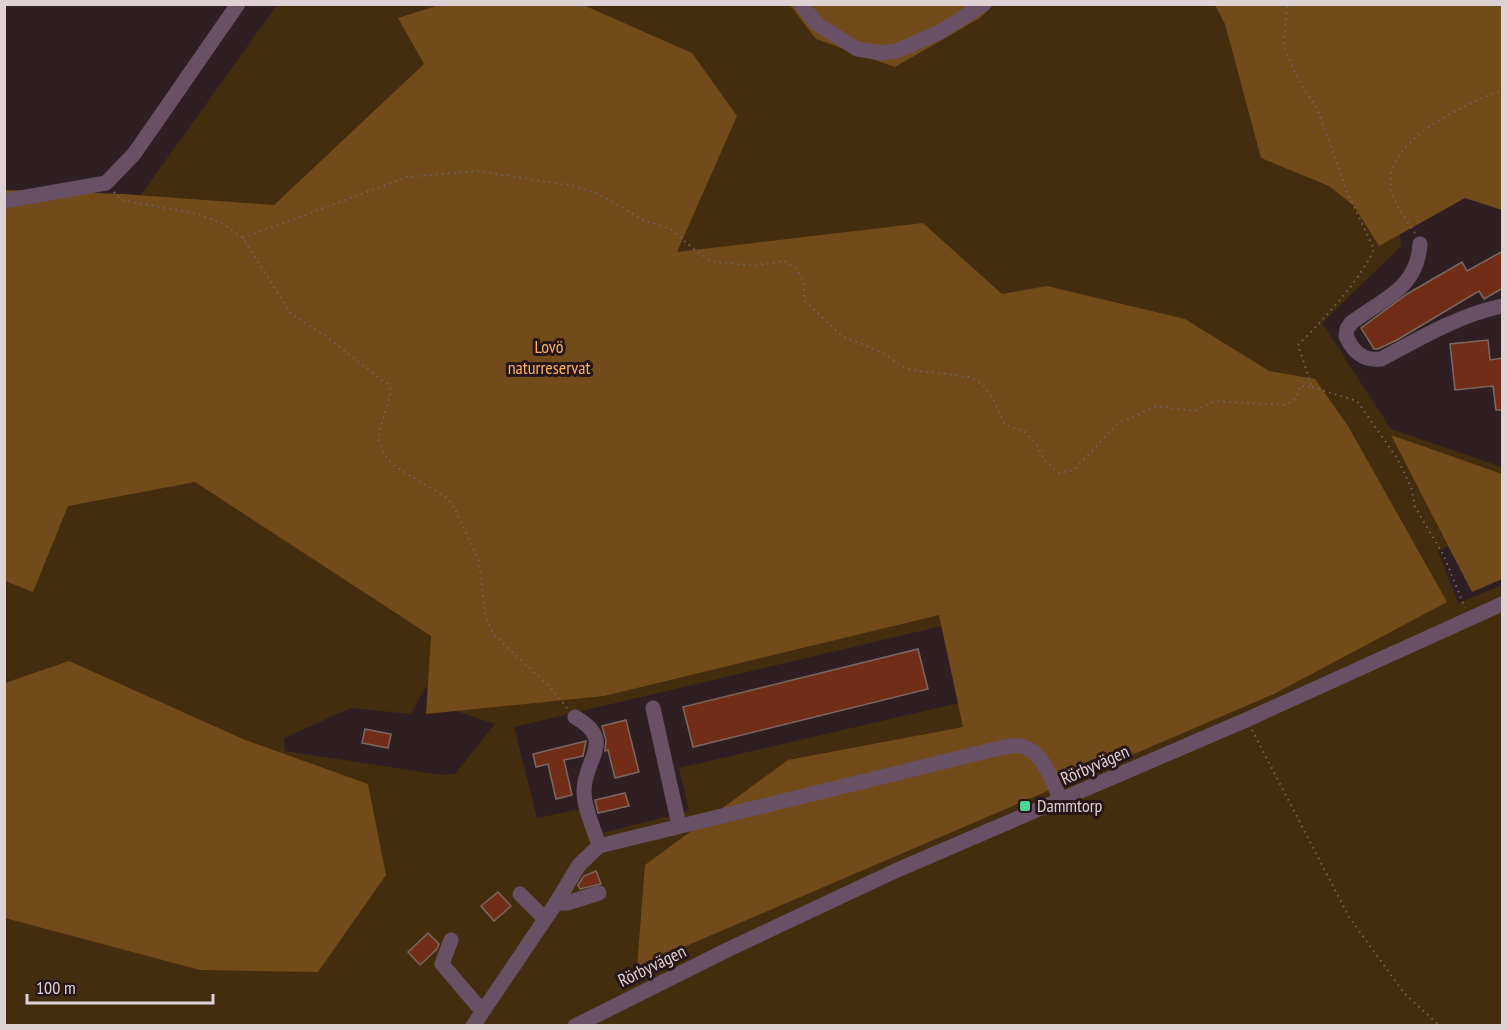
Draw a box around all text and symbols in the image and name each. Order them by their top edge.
park label: Lovö naturreservat [508,335,590,379]
street label: Rörbyvägen [1057,739,1133,790]
place label: Dammtorp [1037,794,1103,817]
marker: Dammtorp [1018,799,1032,813]
street label: Rörbyvägen [614,939,689,992]
scale bar [27,967,213,1005]
text: 100 m [36,976,76,999]

